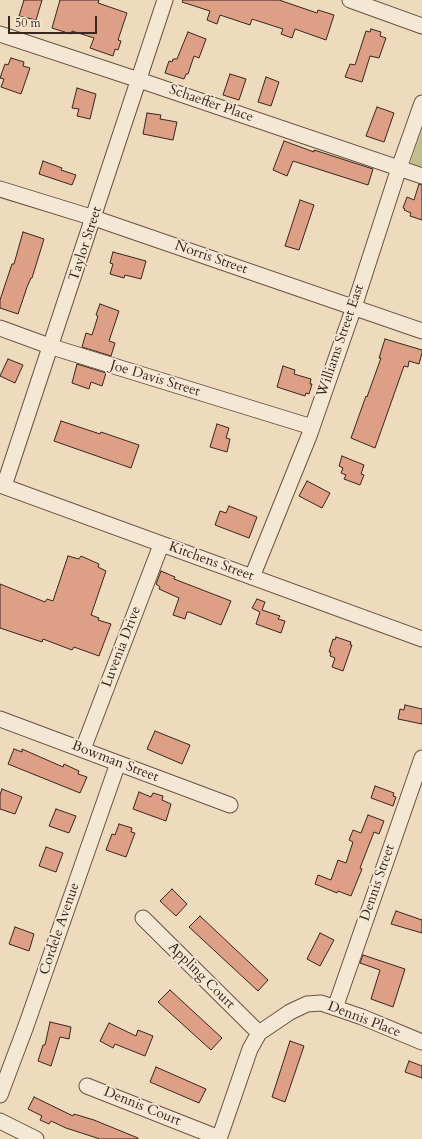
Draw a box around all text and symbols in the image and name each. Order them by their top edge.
scale bar [10,8,99,34]
text: 50 m [15,15,41,31]
street label: Schaeffer Place [167,82,255,126]
street label: Taylor Street [66,205,106,283]
street label: Norris Street [172,238,250,278]
street label: Williams Street East [314,282,368,400]
street label: Joe Davis Street [108,357,202,401]
street label: Kitchens Street [166,539,256,585]
street label: Luvenia Drive [99,604,145,690]
street label: Bowman Street [69,738,161,786]
street label: Dennis Street [357,843,399,923]
street label: Cordele Avenue [36,881,84,977]
street label: Appling Court [164,939,238,1013]
street label: Dennis Place [325,998,403,1042]
street label: Dennis Court [101,1084,183,1130]

